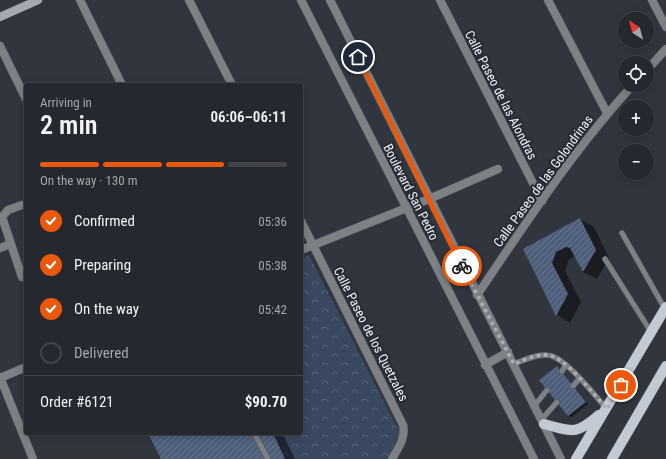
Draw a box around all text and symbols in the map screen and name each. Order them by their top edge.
north arrow [618,12,654,48]
map controls [618,12,654,180]
street label: Calle Paseo de las Alondras [462,28,540,162]
pin [341,40,375,74]
icon: home [347,46,369,68]
button: locate [618,56,654,92]
text: Arriving in [40,95,92,110]
button: + [618,100,654,136]
text: 06:06–06:11 [210,108,287,126]
text: 2 min [40,110,98,140]
street label: Calle Paseo de las Golondrinas [490,112,596,250]
street label: Boulevard San Pedro [380,141,442,243]
button: − [618,144,654,180]
text: On the way · 130 m [40,173,137,188]
icon: check [40,210,62,232]
text: Confirmed [74,212,135,230]
text: 05:36 [258,214,287,229]
courier [442,246,482,286]
icon: check [40,254,62,276]
icon: bike [451,255,473,277]
text: Preparing [74,256,131,274]
text: 05:38 [258,258,287,273]
street label: Calle Paseo de los Quetzales [331,264,411,404]
icon: check [40,298,62,320]
text: On the way [74,300,139,318]
text: 05:42 [258,302,287,317]
text: Delivered [74,344,129,362]
pin [604,368,638,402]
icon: bag [610,374,632,396]
text: Order #6121 [40,393,114,411]
text: $90.70 [245,393,287,411]

